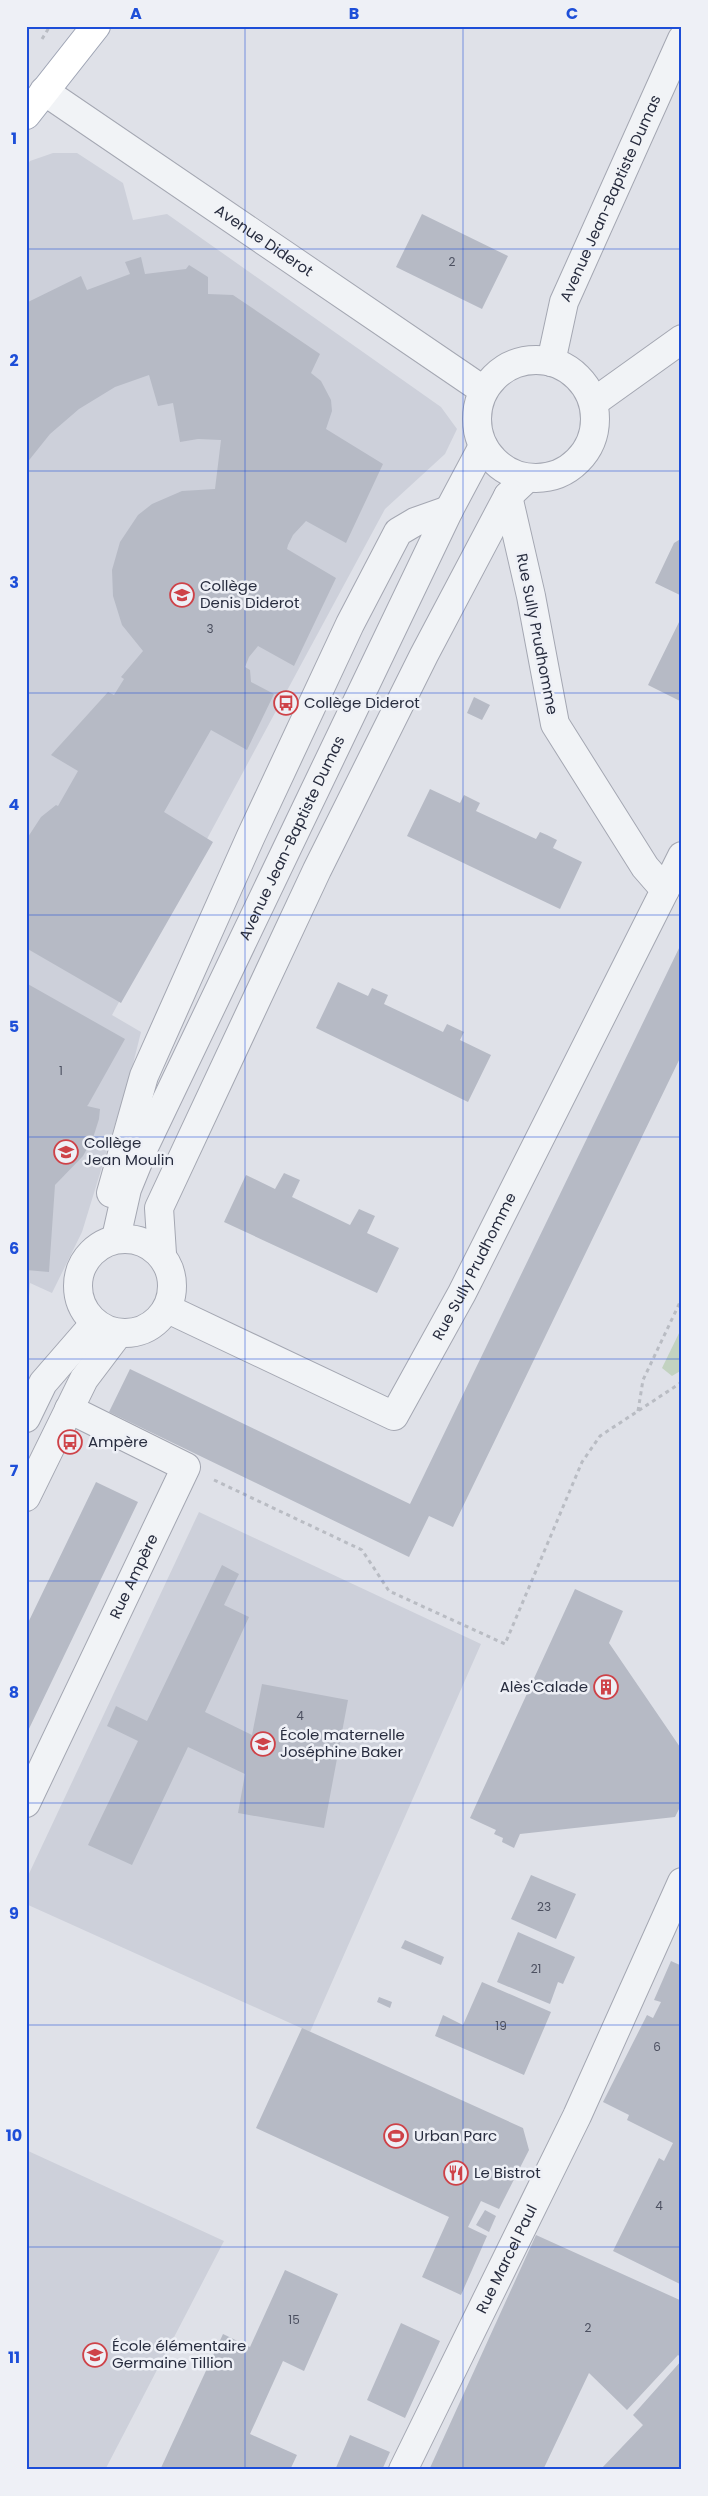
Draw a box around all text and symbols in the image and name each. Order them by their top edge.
text: A [130,2,142,25]
text: B [349,2,359,25]
text: C [566,2,578,25]
street label: Avenue Jean-Baptiste Dumas [554,91,666,305]
text: 1 [11,127,17,150]
street label: Avenue Diderot [211,199,318,281]
house number: 2 [449,253,456,270]
text: 2 [9,349,19,372]
street label: Rue Sully Prudhomme [512,552,563,716]
text: 3 [9,571,19,594]
place label: Collège Denis Diderot [200,575,299,613]
school or university icon: Collège Denis Diderot [169,582,195,608]
house number: 3 [206,620,214,637]
bus stop icon: Collège Diderot [273,690,299,716]
place label: Collège Diderot [304,692,420,713]
street label: Avenue Jean-Baptiste Dumas [233,732,350,944]
text: 4 [9,793,20,816]
text: 5 [9,1015,19,1038]
house number: 1 [59,1062,63,1079]
place label: Collège Jean Moulin [84,1132,174,1170]
school or university icon: Collège Jean Moulin [53,1139,79,1165]
street label: Rue Sully Prudhomme [427,1189,521,1344]
text: 6 [9,1237,19,1260]
bus stop icon: Ampère [57,1429,83,1455]
place label: Ampère [88,1431,148,1452]
text: 7 [10,1459,19,1482]
street label: Rue Ampère [104,1530,163,1622]
building icon: Alès'Calade [593,1674,619,1700]
place label: Alès'Calade [500,1676,588,1697]
text: 8 [9,1681,19,1704]
house number: 4 [296,1707,304,1724]
place label: École maternelle Joséphine Baker [280,1724,405,1762]
school or university icon: École maternelle Joséphine Baker [250,1731,276,1757]
house number: 23 [537,1898,551,1915]
text: 9 [9,1902,19,1925]
house number: 21 [531,1960,541,1977]
house number: 19 [495,2017,507,2034]
house number: 6 [653,2038,661,2055]
sports icon: Urban Parc [383,2123,409,2149]
text: 10 [6,2124,22,2147]
place label: Urban Parc [414,2125,497,2146]
restaurant icon: Le Bistrot [443,2160,469,2186]
place label: Le Bistrot [474,2162,541,2183]
house number: 4 [655,2197,663,2214]
street label: Rue Marcel Paul [471,2201,542,2317]
house number: 15 [288,2311,300,2328]
house number: 2 [585,2319,592,2336]
place label: École élémentaire Germaine Tillion [112,2335,246,2373]
school or university icon: École élémentaire Germaine Tillion [82,2342,108,2368]
text: 11 [8,2346,20,2369]

